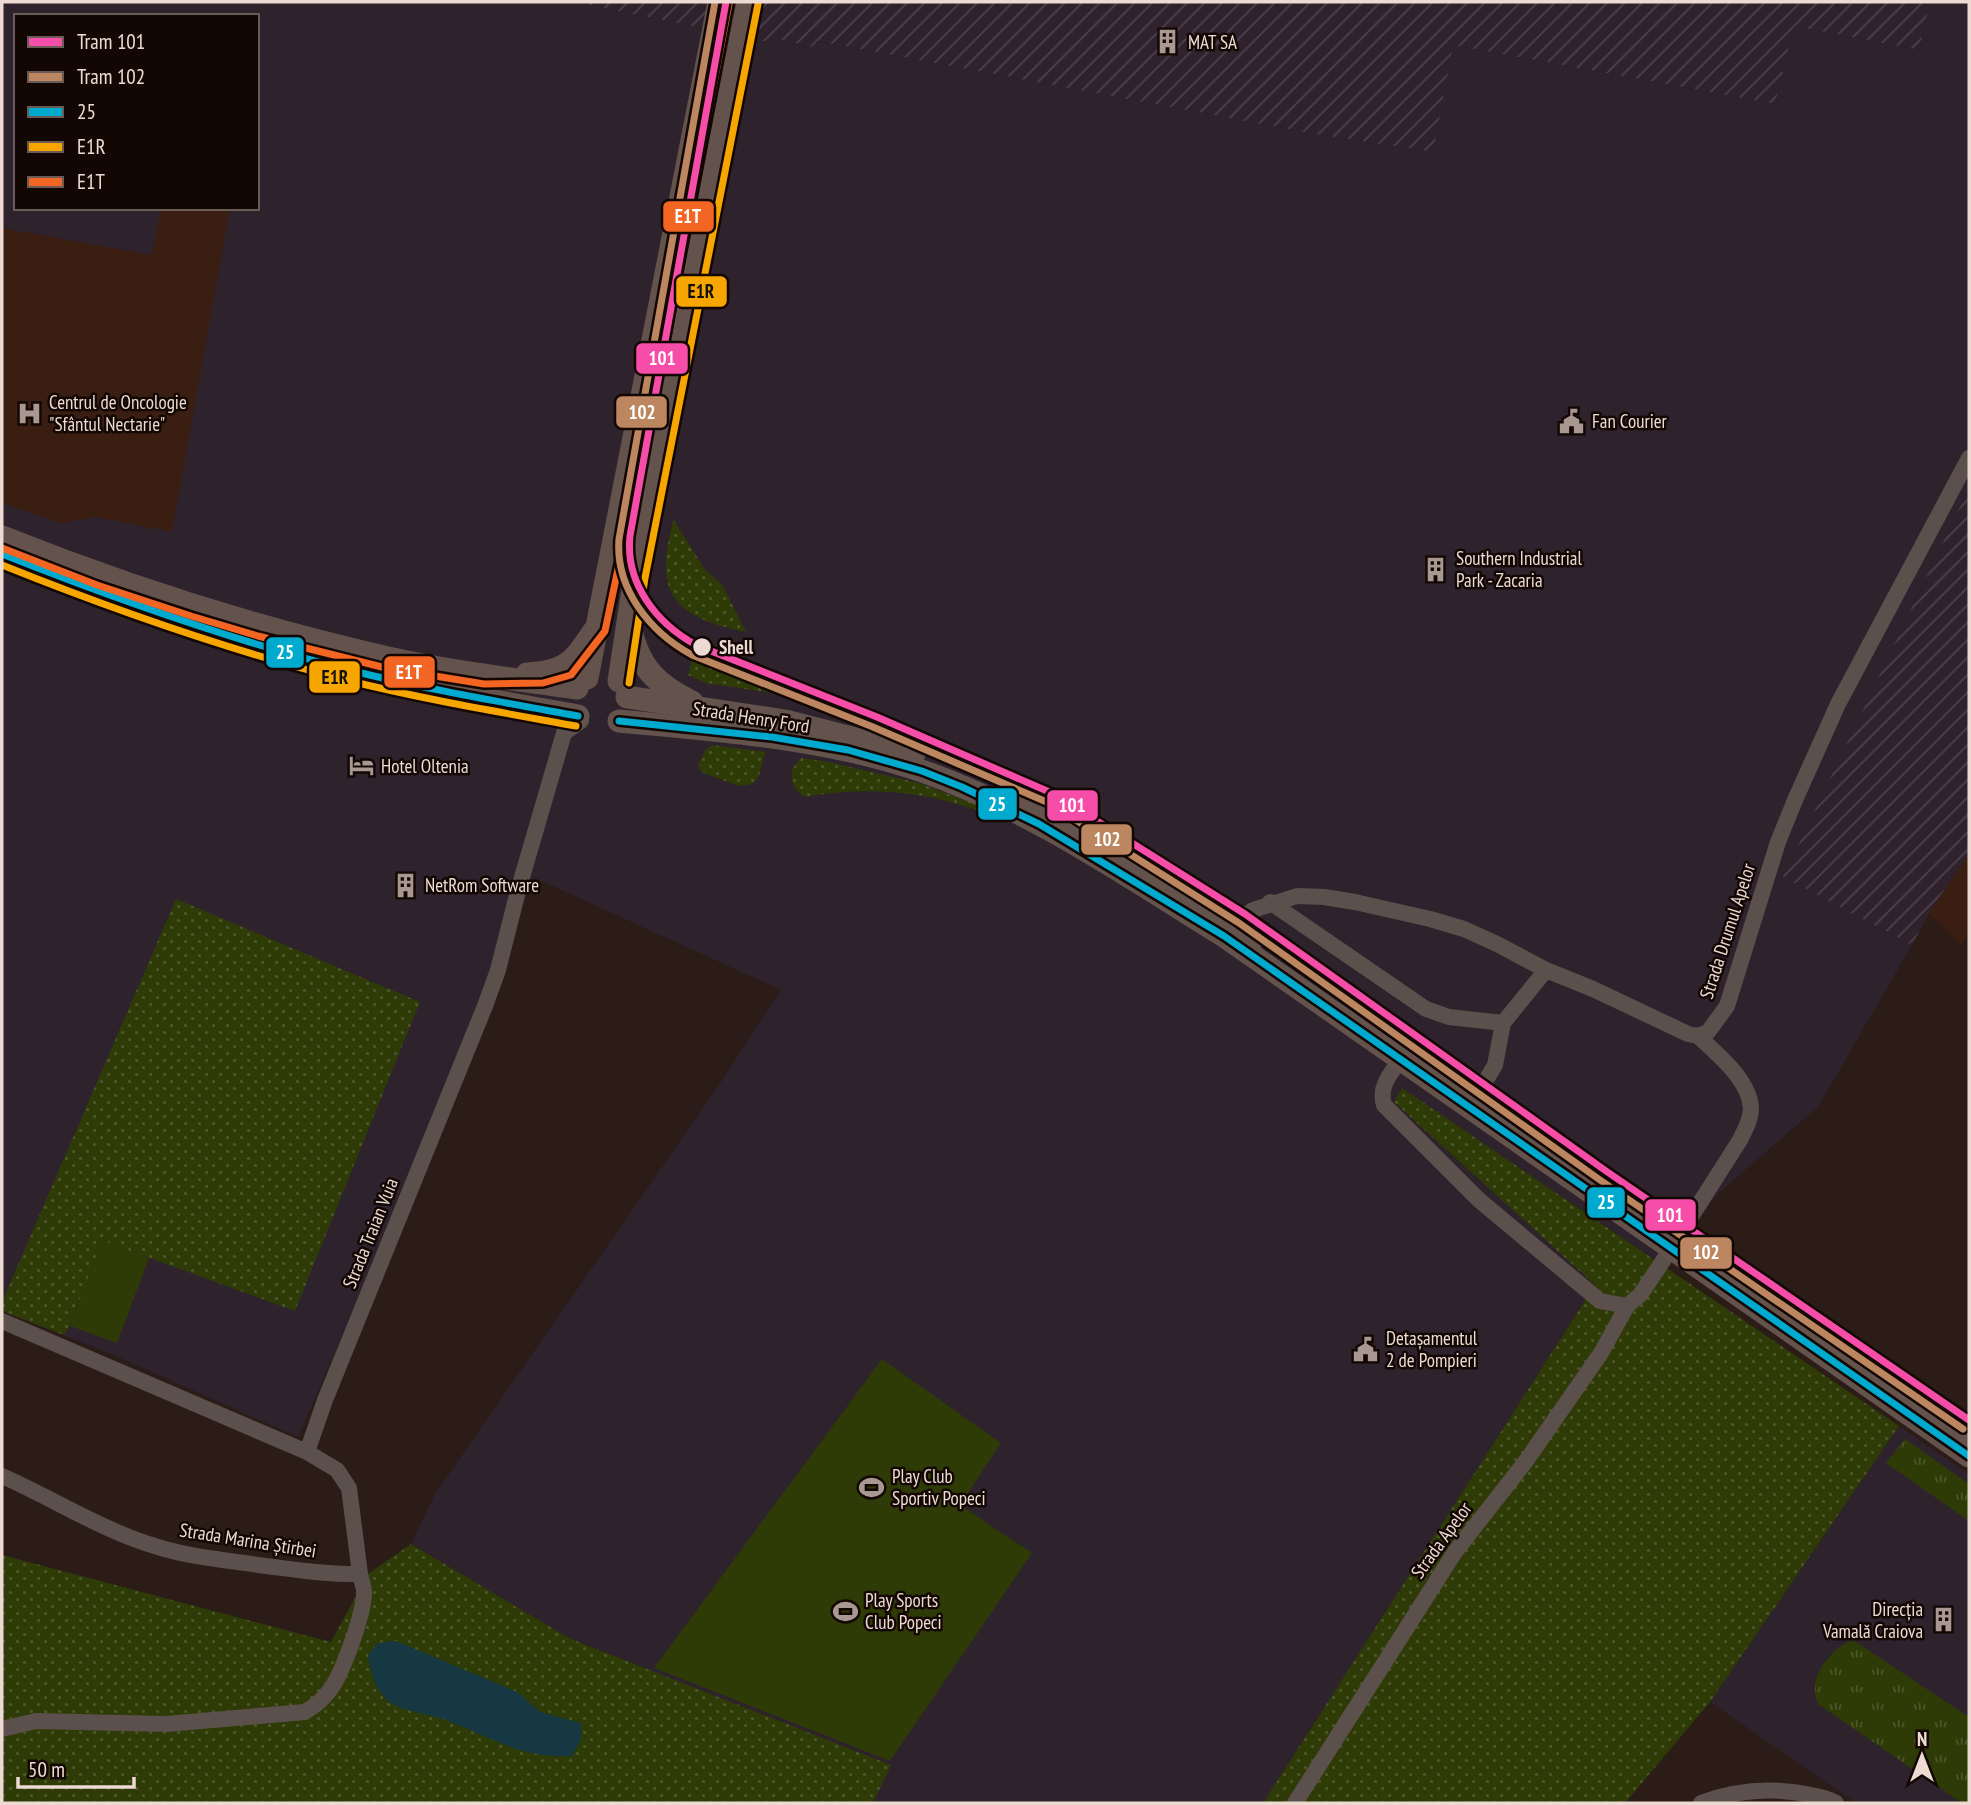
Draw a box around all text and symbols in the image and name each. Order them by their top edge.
legend [14,14,259,210]
text: Tram 101 [77,28,145,55]
building icon: MAT SA [1154,28,1182,56]
place label: MAT SA [1188,30,1237,54]
text: Tram 102 [77,63,145,90]
text: 25 [77,98,96,125]
text: E1R [77,133,106,160]
text: E1T [77,168,105,195]
line badge: E1T [662,200,715,233]
text: E1T [675,204,701,228]
line badge: E1R [675,275,728,308]
text: E1R [688,279,715,303]
line badge: 101 [635,342,689,375]
text: 101 [648,346,676,370]
place label: Centrul de Oncologie "Sfântul Nectarie" [49,390,187,436]
line badge: 102 [615,395,668,429]
hospital icon: Centrul de Oncologie "Sfântul Nectarie" [15,399,43,427]
text: 102 [628,400,656,424]
public building icon: Fan Courier [1558,407,1586,435]
place label: Fan Courier [1592,409,1668,433]
place label: Southern Industrial Park - Zacaria [1456,546,1582,592]
building icon: Southern Industrial Park - Zacaria [1422,555,1450,583]
place label: Shell [719,635,754,659]
line badge: 25 [265,636,305,669]
marker: Shell [691,636,713,658]
text: 25 [276,640,294,664]
line badge: E1T [383,655,436,689]
line badge: E1R [308,660,361,694]
text: E1T [396,660,422,684]
text: E1R [322,665,349,689]
street label: Strada Henry Ford [691,696,811,738]
hotel icon: Hotel Oltenia [347,752,375,780]
place label: Hotel Oltenia [381,754,469,778]
line badge: 25 [977,787,1018,821]
line badge: 101 [1046,789,1099,822]
text: 25 [988,792,1006,816]
text: 101 [1058,793,1086,817]
line badge: 102 [1080,823,1133,856]
text: 102 [1093,827,1121,851]
street label: Strada Drumul Apelor [1694,860,1760,1002]
building icon: NetRom Software [391,871,419,899]
place label: NetRom Software [425,873,539,897]
street label: Strada Traian Vuia [337,1174,403,1292]
line badge: 25 [1586,1186,1626,1219]
text: 25 [1597,1190,1615,1214]
line badge: 101 [1644,1198,1697,1232]
text: 101 [1656,1203,1684,1227]
line badge: 102 [1679,1236,1733,1270]
text: 102 [1692,1240,1720,1264]
place label: Detașamentul 2 de Pompieri [1386,1326,1478,1372]
public building icon: Detașamentul 2 de Pompieri [1352,1335,1380,1363]
place label: Play Club Sportiv Popeci [892,1464,986,1510]
sports icon: Play Club Sportiv Popeci [858,1473,886,1501]
street label: Strada Apelor [1405,1497,1477,1583]
street label: Strada Marina Știrbei [178,1517,318,1563]
place label: Play Sports Club Popeci [865,1588,942,1634]
sports icon: Play Sports Club Popeci [831,1597,859,1625]
place label: Direcția Vamală Craiova [1822,1597,1923,1643]
building icon: Direcția Vamală Craiova [1929,1606,1957,1634]
north arrow [1887,1721,1957,1791]
text: N [1917,1727,1927,1751]
scale bar [18,1745,133,1789]
text: 50 m [28,1756,65,1783]

